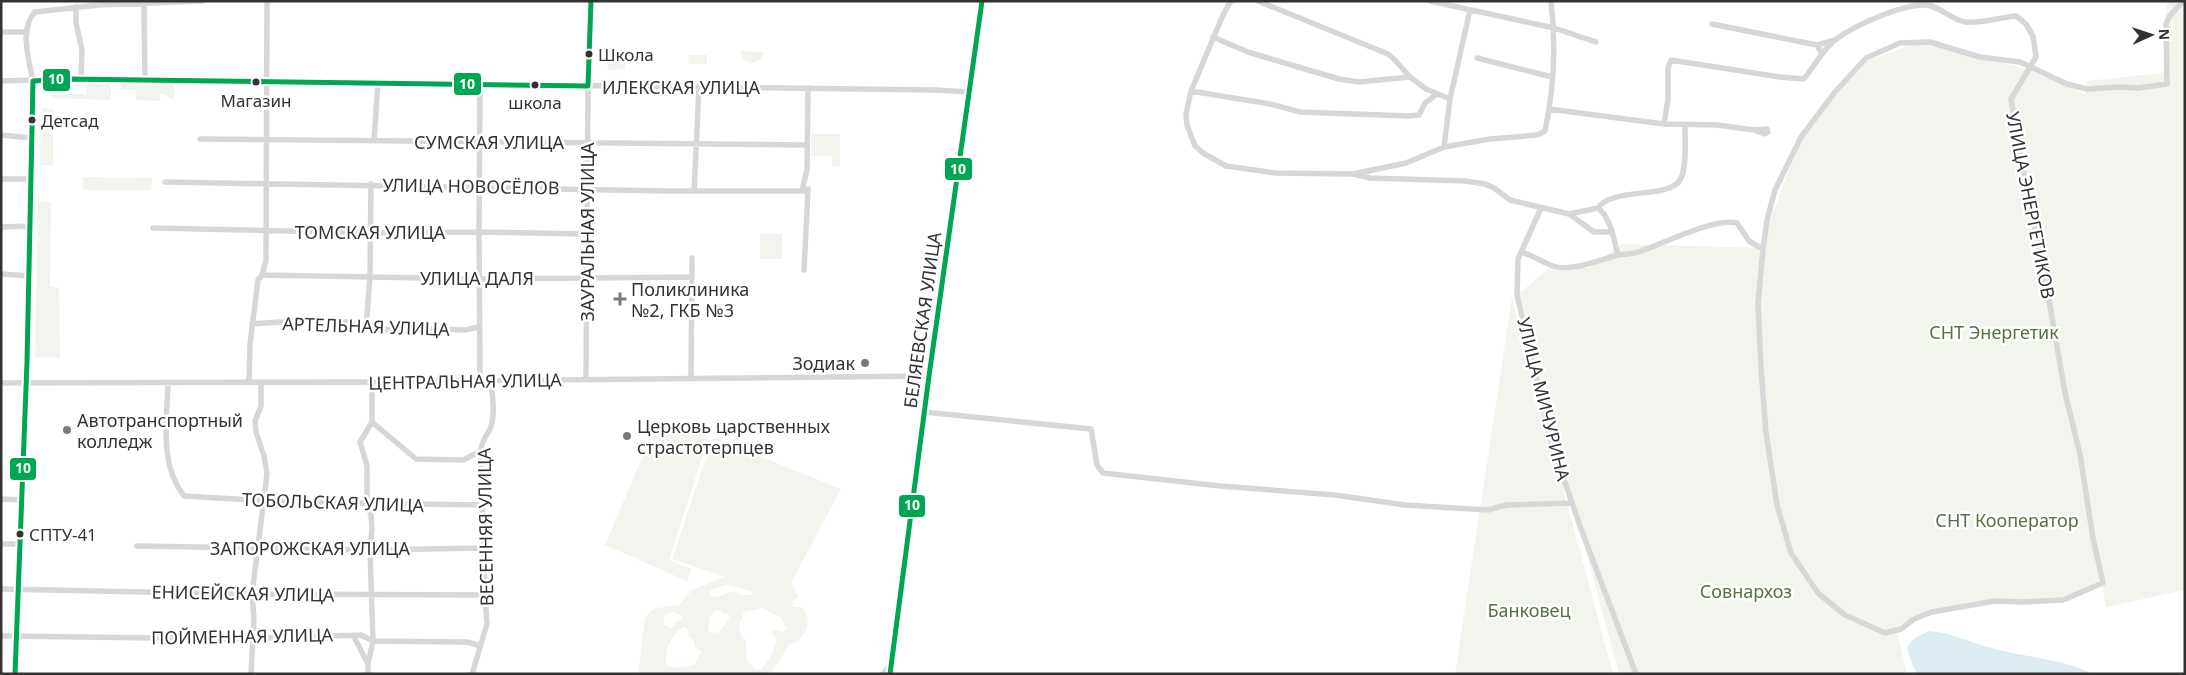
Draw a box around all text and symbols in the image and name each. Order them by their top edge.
north arrow [2126,10,2176,60]
text: N [2155,28,2174,40]
place label: Школа [598,43,654,66]
marker: Школа [584,49,594,59]
line badge: 10 [42,68,71,92]
text: 10 [48,69,64,88]
line badge: 10 [453,72,482,96]
text: 10 [459,74,475,93]
street label: ИЛЕКСКАЯ УЛИЦА [602,75,760,99]
marker: Магазин [251,77,261,87]
marker: школа [530,80,540,90]
place label: Магазин [220,89,292,112]
place label: школа [508,91,562,114]
place label: Детсад [41,109,99,132]
street label: УЛИЦА ЭНЕРГЕТИКОВ [2001,109,2061,301]
marker: Детсад [27,115,37,125]
street label: СУМСКАЯ УЛИЦА [414,130,564,154]
street label: ЗАУРАЛЬНАЯ УЛИЦА [575,142,599,321]
line badge: 10 [944,157,973,181]
text: 10 [950,159,966,178]
street label: УЛИЦА НОВОСЁЛОВ [382,172,560,200]
street label: ТОМСКАЯ УЛИЦА [295,220,446,244]
street label: БЕЛЯЕВСКАЯ УЛИЦА [898,230,946,410]
street label: УЛИЦА ДАЛЯ [420,266,534,290]
place label: Поликлиника №2, ГКБ №3 [631,277,749,322]
marker: Поликлиника №2, ГКБ №3 [613,292,627,306]
street label: АРТЕЛЬНАЯ УЛИЦА [282,311,451,341]
street label: УЛИЦА МИЧУРИНА [1512,315,1576,484]
park label: СНТ Энергетик [1929,320,2059,344]
place label: Зодиак [792,351,855,375]
marker: Зодиак [859,357,871,369]
street label: ЦЕНТРАЛЬНАЯ УЛИЦА [368,367,562,395]
place label: Автотранспортный колледж [77,408,243,453]
place label: Церковь царственных страстотерпцев [637,414,831,459]
marker: Автотранспортный колледж [61,424,73,436]
marker: Церковь царственных страстотерпцев [621,430,633,442]
street label: ВЕСЕННЯЯ УЛИЦА [472,447,498,606]
line badge: 10 [9,457,37,481]
text: 10 [15,458,31,477]
street label: ТОБОЛЬСКАЯ УЛИЦА [241,487,425,517]
line badge: 10 [898,494,926,518]
text: 10 [904,495,920,514]
park label: СНТ Кооператор [1935,508,2079,532]
place label: СПТУ-41 [29,523,97,546]
marker: СПТУ-41 [15,529,25,539]
street label: ЗАПОРОЖСКАЯ УЛИЦА [210,536,410,560]
street label: ЕНИСЕЙСКАЯ УЛИЦА [151,579,335,607]
park label: Совнархоз [1700,579,1792,603]
park label: Банковец [1487,598,1571,622]
street label: ПОЙМЕННАЯ УЛИЦА [151,622,334,650]

